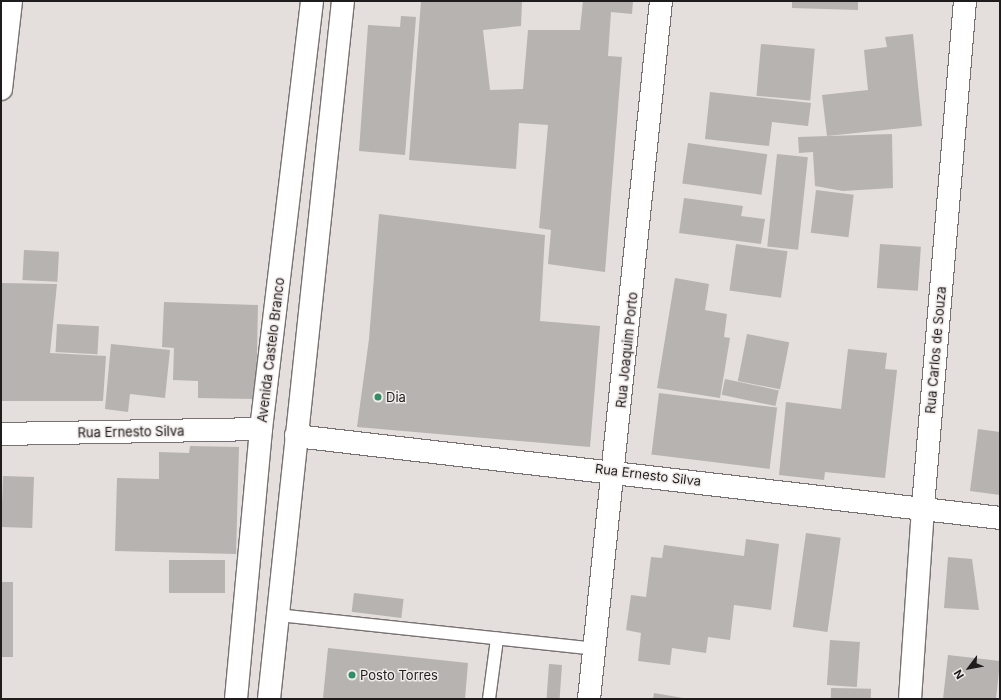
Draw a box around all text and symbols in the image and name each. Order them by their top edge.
street label: Avenida Castelo Branco [254,277,288,423]
street label: Rua Carlos de Souza [923,286,949,414]
street label: Rua Joaquim Porto [613,291,641,409]
place label: Dia [386,389,406,405]
marker: Dia [373,392,383,402]
street label: Rua Ernesto Silva [77,423,185,441]
street label: Rua Ernesto Silva [594,461,702,489]
north arrow [949,648,989,688]
place label: Posto Torres [360,667,438,683]
text: N [951,667,967,682]
marker: Posto Torres [347,670,357,680]

